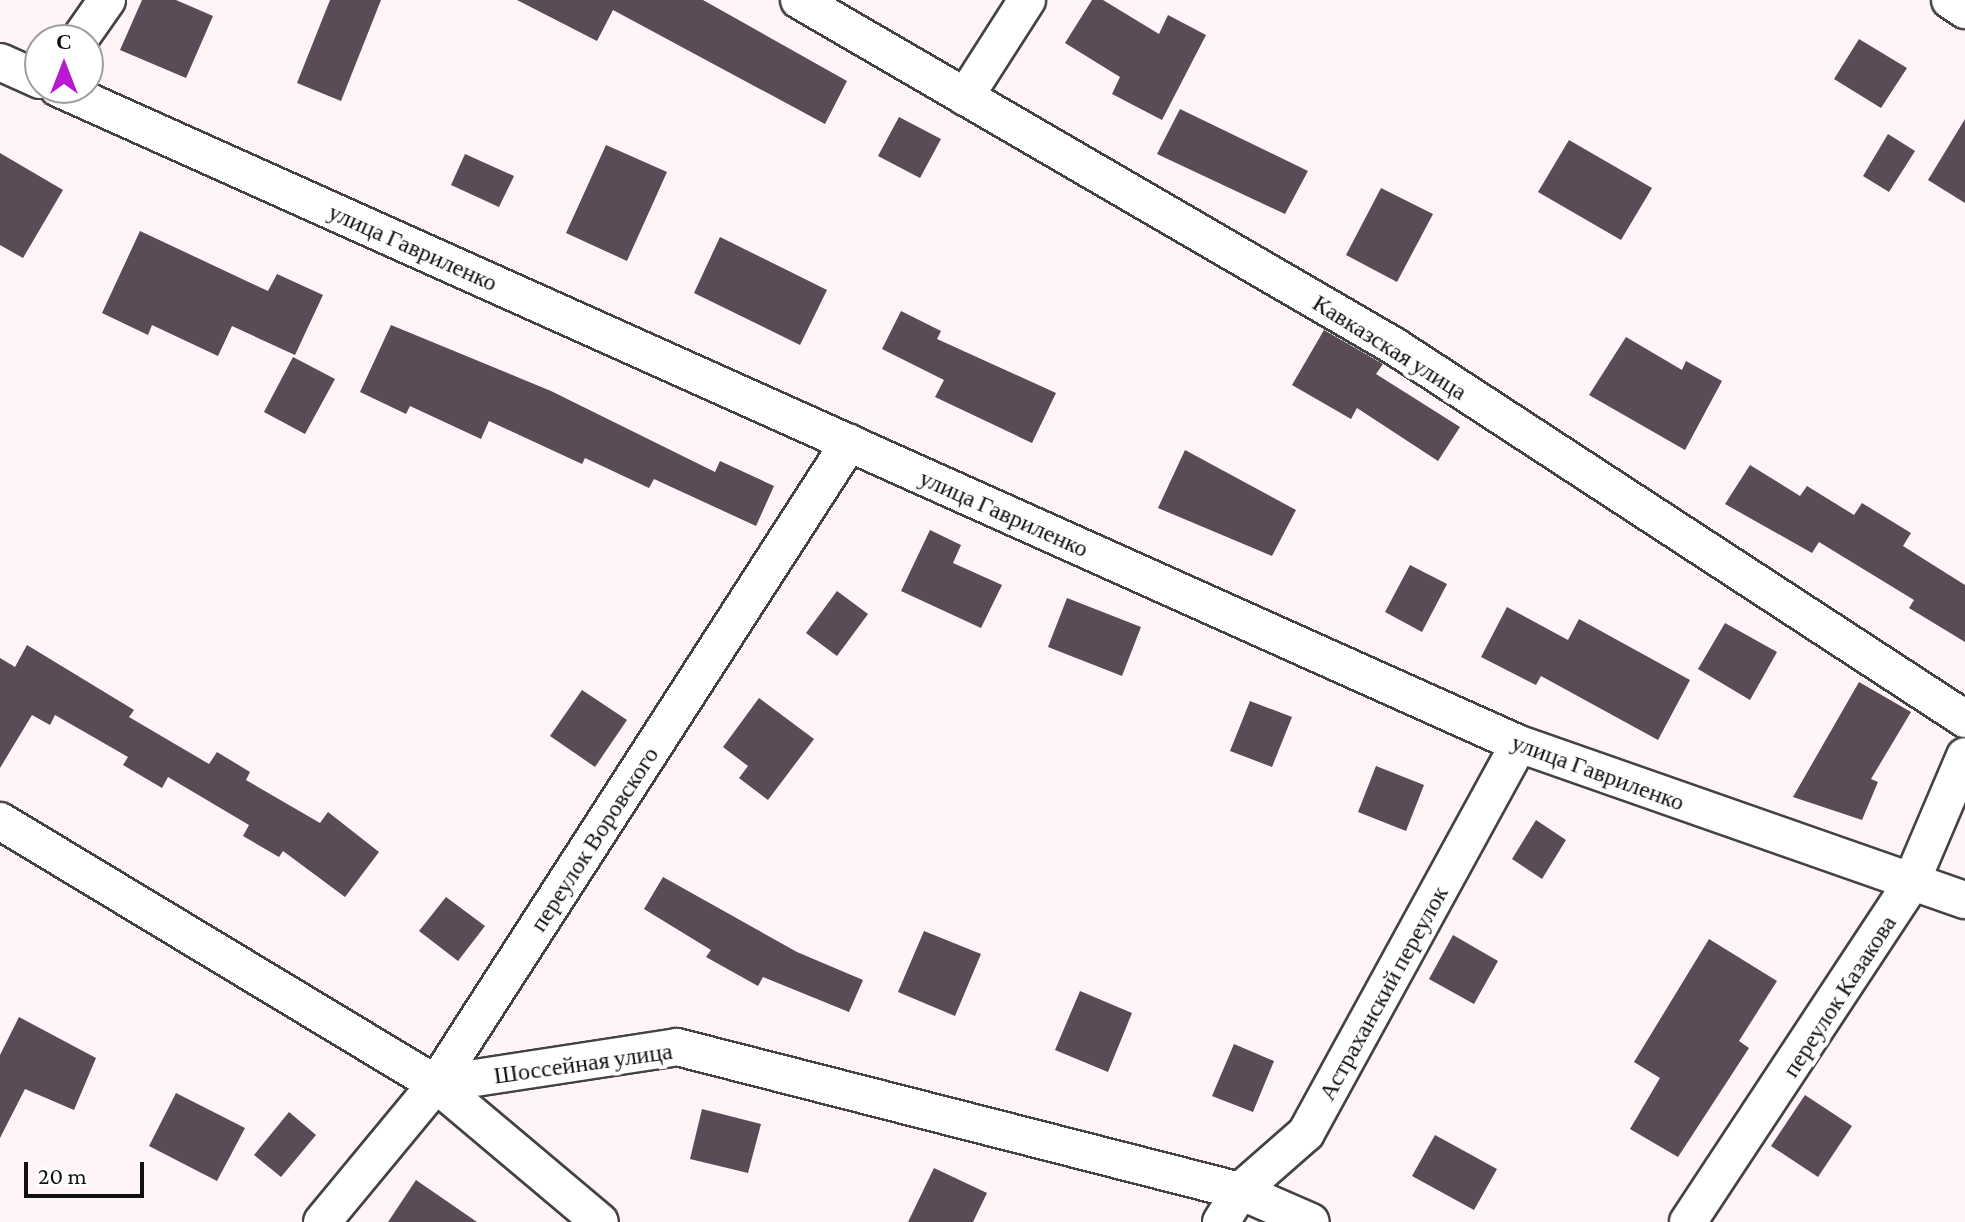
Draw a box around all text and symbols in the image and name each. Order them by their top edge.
north arrow [24,24,104,104]
text: С [56,29,72,54]
street label: улица Гавриленко [324,197,502,297]
street label: Кавказская улица [1308,288,1472,406]
street label: улица Гавриленко [915,463,1093,563]
street label: улица Гавриленко [1508,727,1688,817]
street label: переулок Воровского [524,741,664,937]
street label: Астраханский переулок [1312,881,1454,1105]
street label: переулок Казакова [1776,910,1902,1082]
street label: Шоссейная улица [492,1036,674,1090]
scale bar [28,1146,148,1196]
text: 20 m [38,1162,87,1189]

